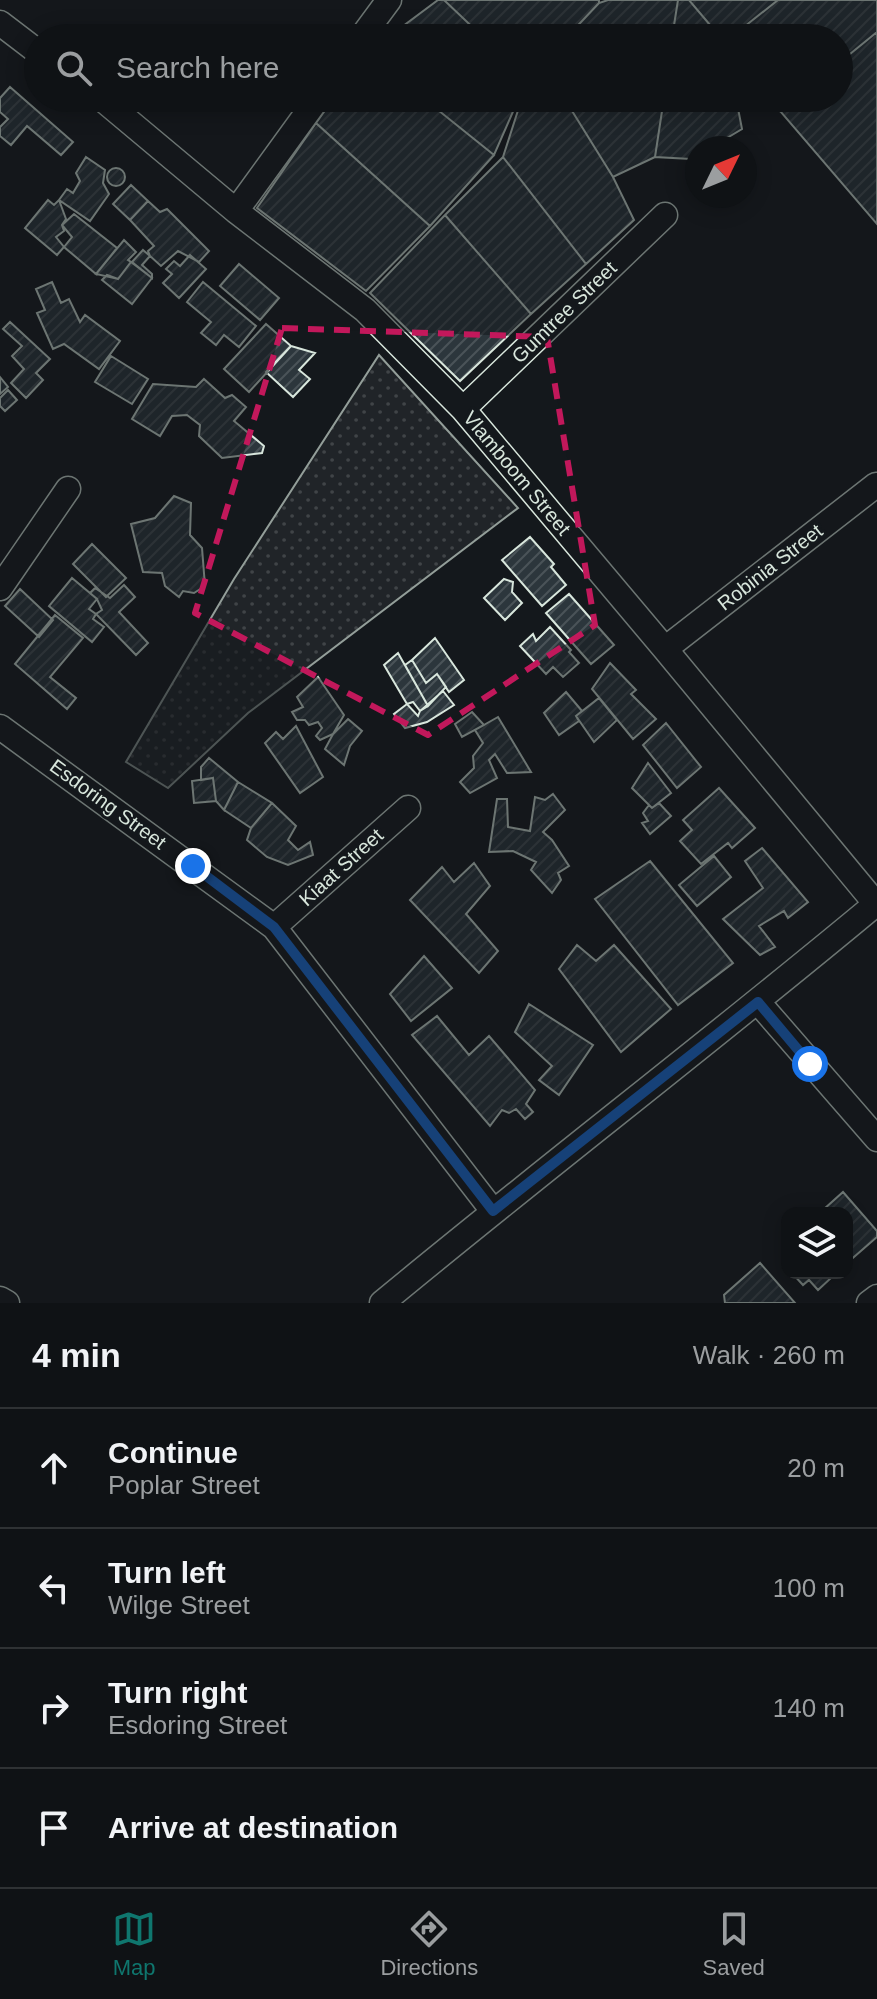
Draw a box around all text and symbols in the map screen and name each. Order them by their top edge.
search box [24,24,853,112]
icon: search [52,46,96,90]
text: Search here [116,51,279,84]
north arrow [685,136,757,208]
street label: Gumtree Street [507,256,621,367]
street label: Vlamboom Street [459,407,575,540]
street label: Robinia Street [713,519,827,615]
street label: Esdoring Street [46,755,171,854]
street label: Kiaat Street [295,824,388,910]
route end [175,848,211,884]
route start [792,1046,828,1082]
map controls [781,1207,853,1279]
button: layers [781,1207,853,1279]
text: 4 min [32,1336,121,1374]
text: Walk · 260 m [693,1340,845,1370]
text: Continue [108,1436,238,1469]
icon: ahead [32,1446,76,1490]
text: 20 m [787,1453,845,1483]
text: Poplar Street [108,1470,260,1500]
text: Turn left [108,1556,226,1589]
icon: left [32,1566,76,1610]
text: 100 m [773,1573,845,1603]
text: Wilge Street [108,1590,250,1620]
text: Turn right [108,1676,247,1709]
icon: right [32,1686,76,1730]
text: 140 m [773,1693,845,1723]
text: Esdoring Street [108,1710,287,1740]
icon: arrive [32,1806,76,1850]
text: Arrive at destination [108,1811,398,1844]
tab: Map [112,1907,156,1981]
tab: Directions [380,1907,478,1981]
tab: Saved [702,1907,765,1981]

